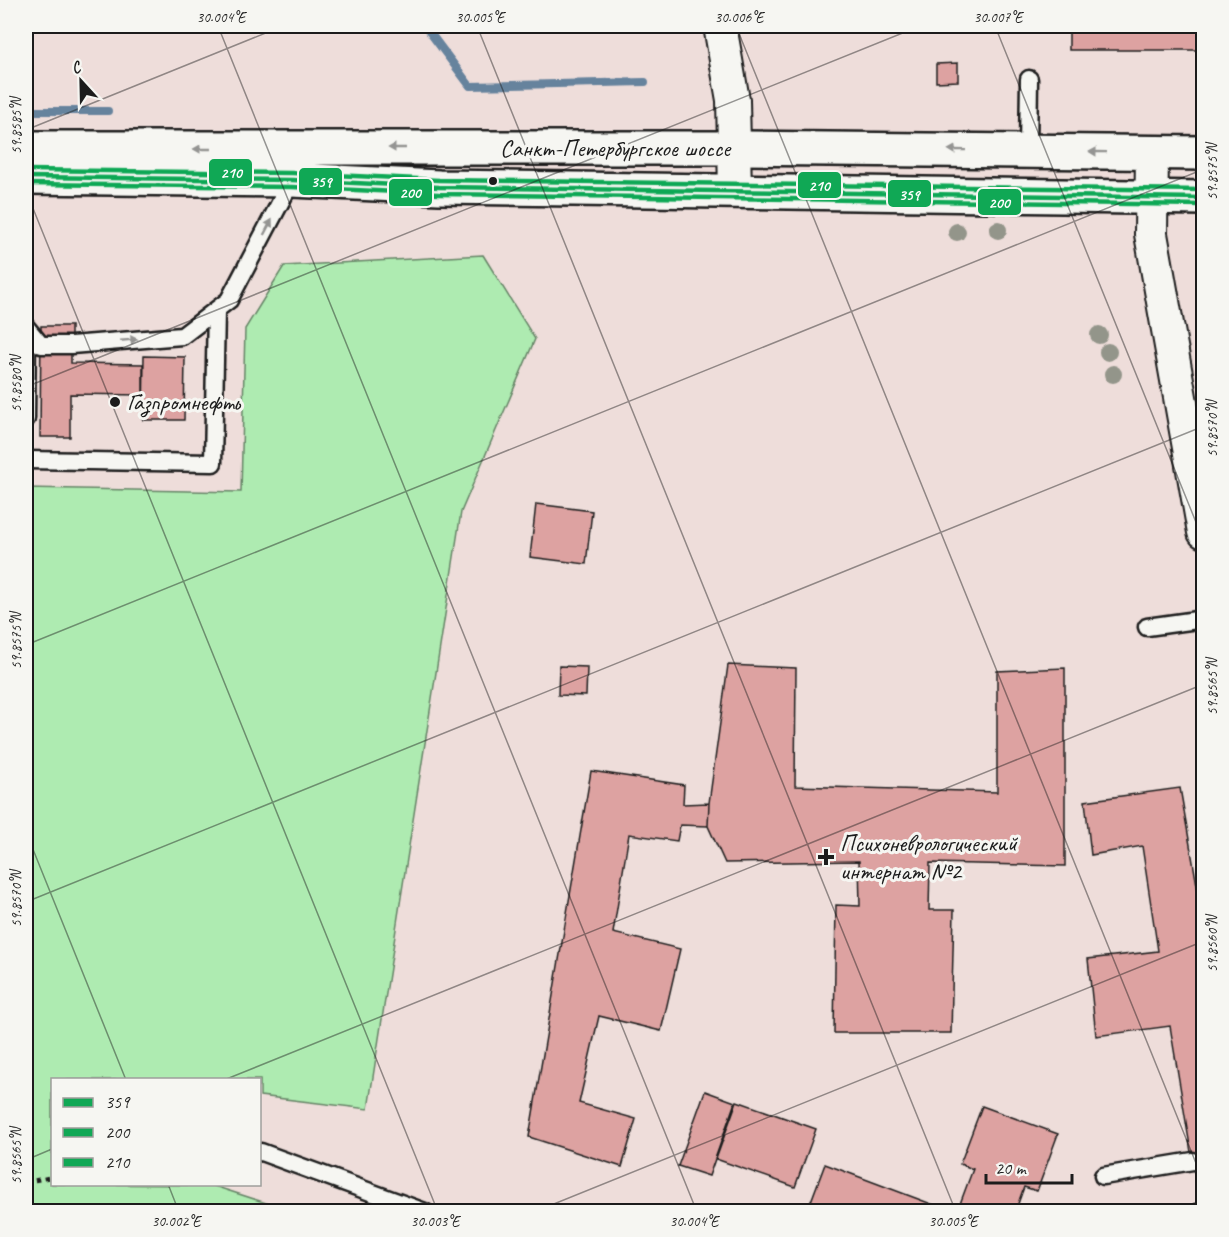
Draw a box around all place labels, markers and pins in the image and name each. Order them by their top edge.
unlabelled marker [487,175,499,187]
place label: Газпромнефть [127,387,241,418]
marker: Газпромнефть [108,395,122,409]
place label: Психоневрологический интернат №2 [840,828,1019,886]
marker: Психоневрологический интернат №2 [817,848,835,866]

